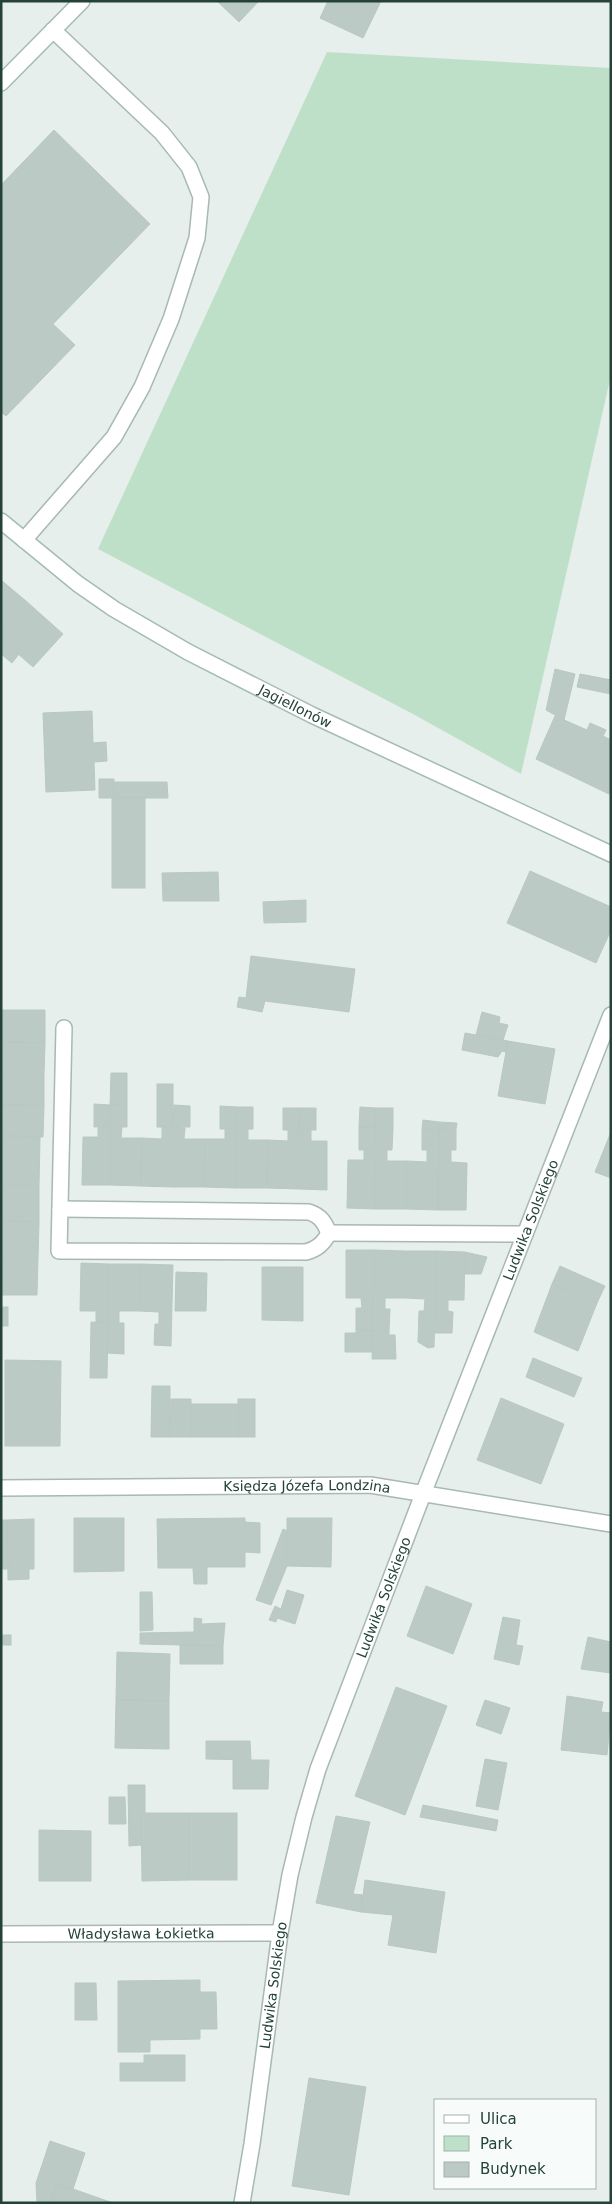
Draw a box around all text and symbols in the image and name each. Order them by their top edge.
street label: Jagiellonów [255,681,334,731]
street label: Ludwika Solskiego [500,1157,561,1283]
street label: Księdza Józefa Londzina [223,1477,392,1496]
street label: Ludwika Solskiego [353,1534,414,1660]
street label: Ludwika Solskiego [257,1920,290,2050]
street label: Władysława Łokietka [67,1925,215,1942]
legend [434,2099,597,2189]
text: Ulica [480,2110,517,2128]
text: Park [480,2135,513,2153]
text: Budynek [480,2160,546,2178]

